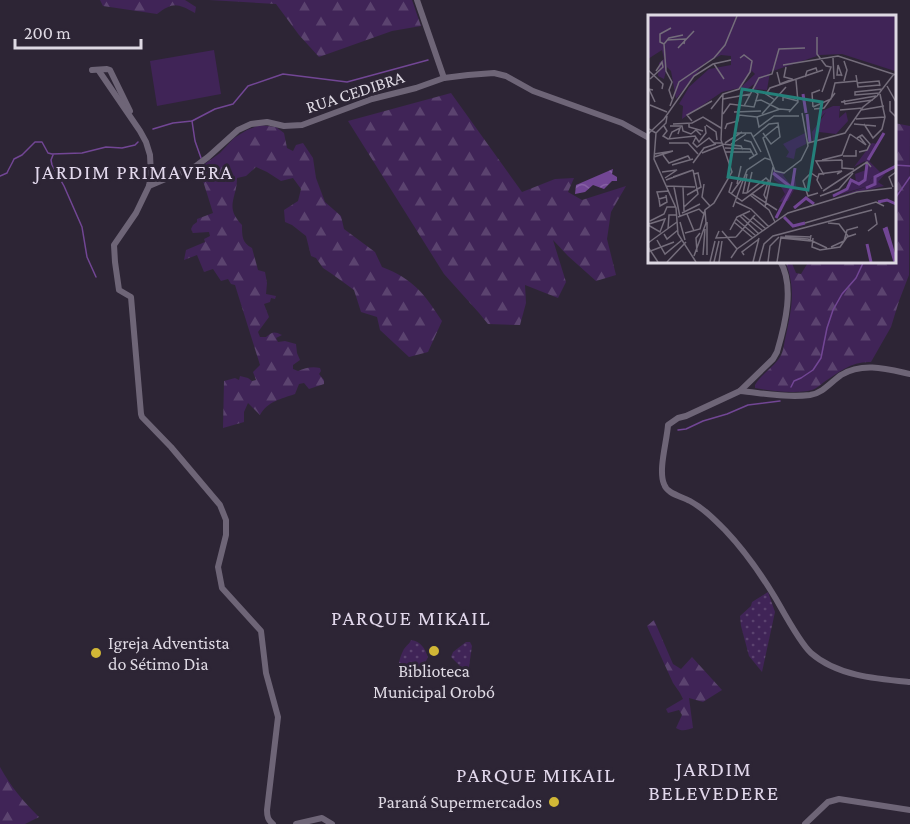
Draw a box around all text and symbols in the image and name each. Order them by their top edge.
scale bar [15,12,141,50]
inset map [648,15,895,262]
text: 200 m [24,23,71,43]
street label: RUA CEDIBRA [303,66,407,117]
district label: JARDIM PRIMAVERA [32,160,234,184]
district label: PARQUE MIKAIL [331,606,491,630]
place label: Igreja Adventista do Sétimo Dia [108,633,230,674]
marker: Biblioteca Municipal Orobó [427,644,441,658]
marker: Igreja Adventista do Sétimo Dia [89,646,103,660]
place label: Biblioteca Municipal Orobó [373,661,495,702]
district label: JARDIM BELEVEDERE [648,757,780,805]
district label: PARQUE MIKAIL [456,763,616,787]
place label: Paraná Supermercados [378,792,542,812]
marker: Paraná Supermercados [547,795,561,809]

